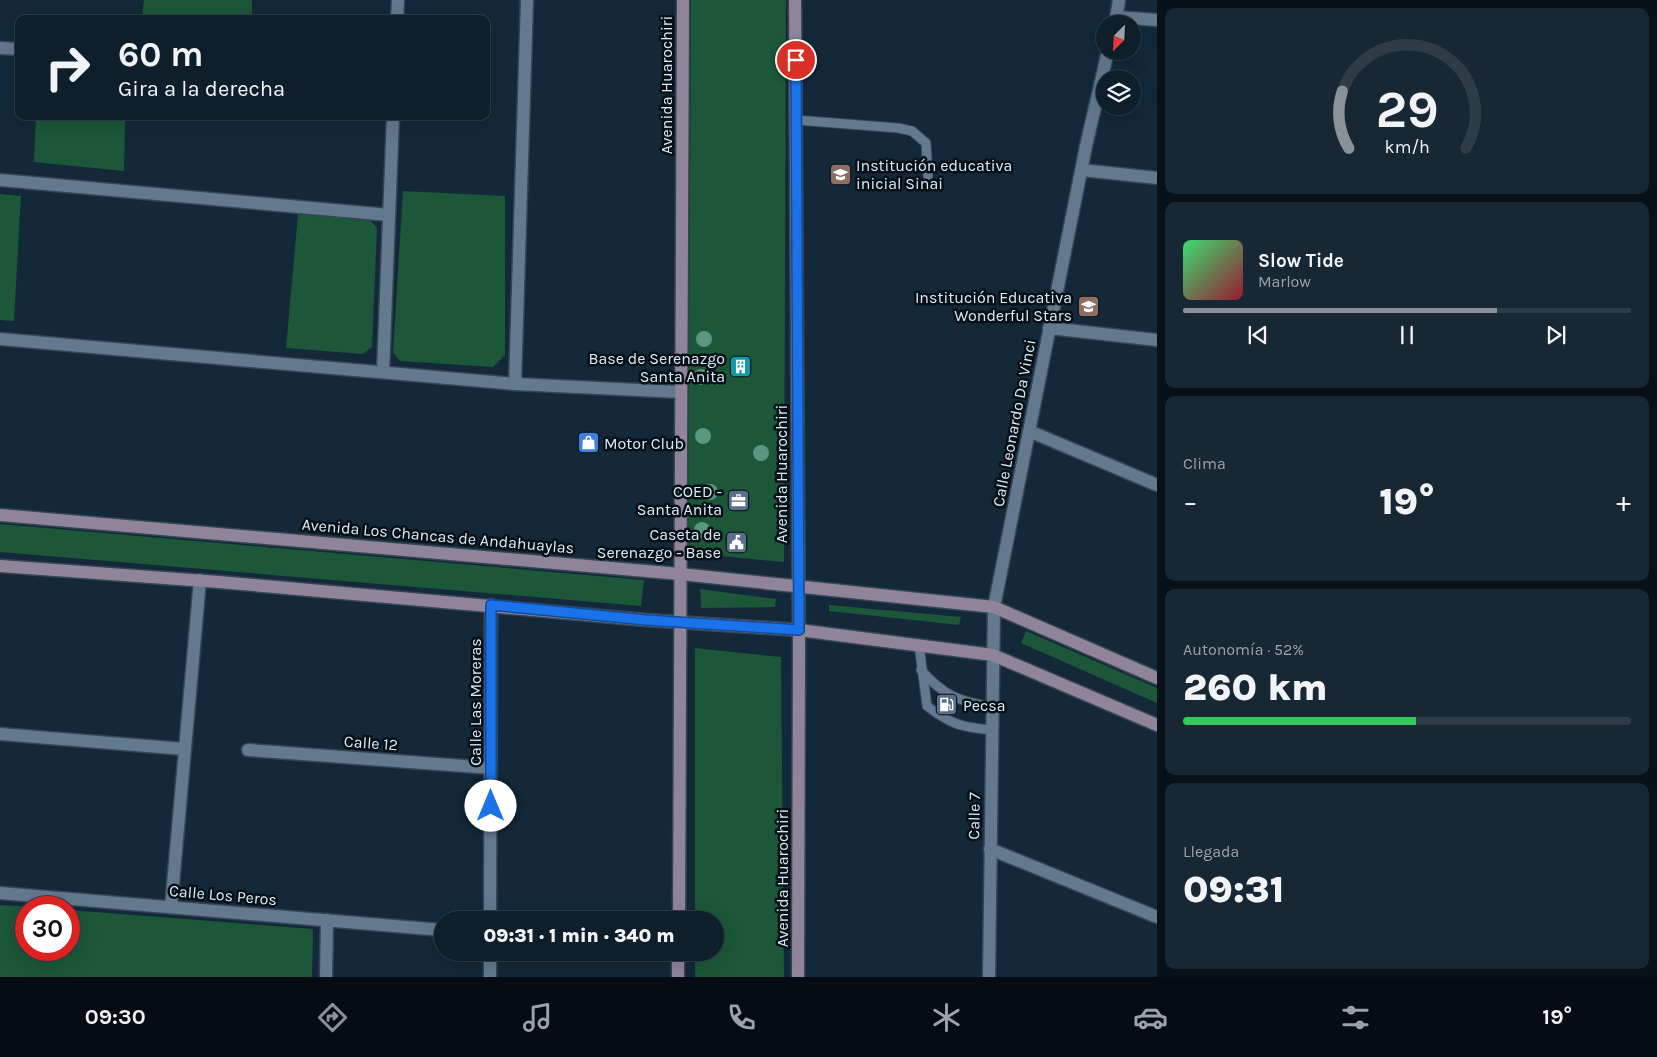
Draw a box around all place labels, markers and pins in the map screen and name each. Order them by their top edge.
pin [775,39,817,81]
place label: Institución educativa inicial Sinai [856,156,1012,193]
school or university icon: Institución educativa inicial Sinai [828,162,852,186]
place label: Institución Educativa Wonderful Stars [915,288,1072,325]
school or university icon: Institución Educativa Wonderful Stars [1076,294,1100,318]
place label: Base de Serenazgo Santa Anita [589,349,725,386]
building icon: Base de Serenazgo Santa Anita [729,355,753,379]
shop icon: Motor Club [576,431,600,455]
place label: Motor Club [604,434,684,453]
place label: COED - Santa Anita [637,482,722,519]
office icon: COED - Santa Anita [726,488,750,512]
place label: Caseta de Serenazgo - Base [597,525,721,562]
public building icon: Caseta de Serenazgo - Base [725,531,749,555]
fuel station icon: Pecsa [935,693,959,717]
place label: Pecsa [963,696,1006,715]

